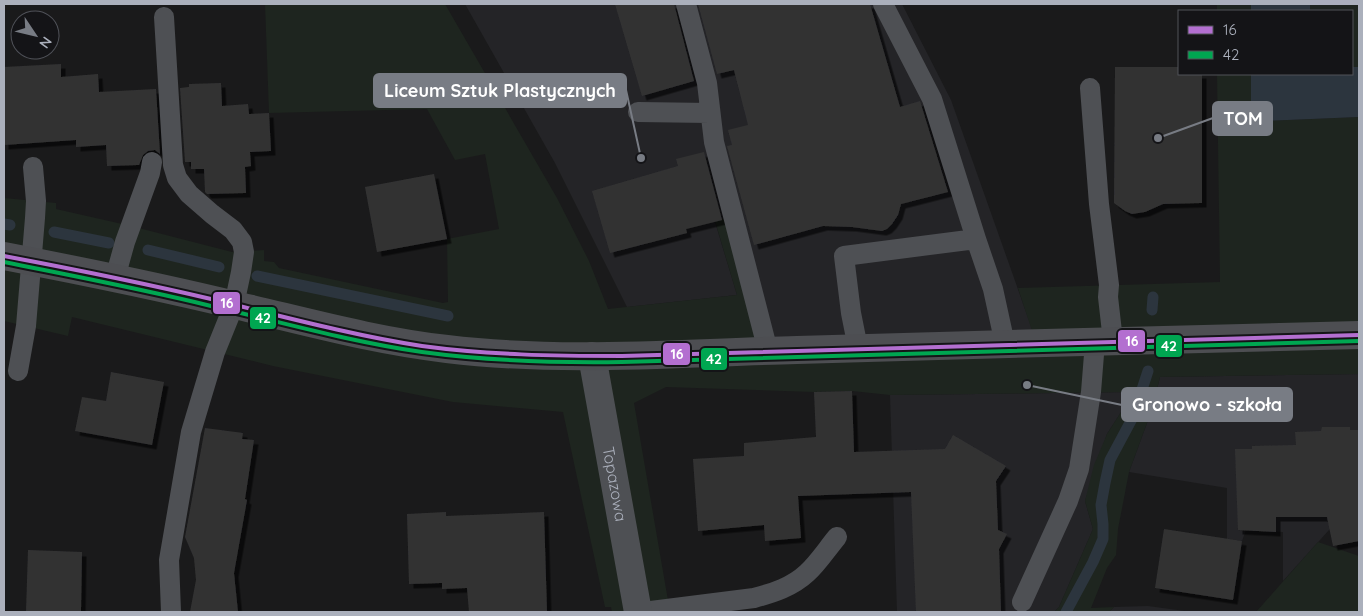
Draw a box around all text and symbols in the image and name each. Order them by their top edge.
north arrow [10,10,60,60]
legend [1178,10,1353,75]
text: 16 [1223,20,1237,39]
text: N [35,33,56,52]
text: 42 [1223,45,1239,64]
callout: Liceum Sztuk Plastycznych [374,74,626,107]
text: Liceum Sztuk Plastycznych [384,79,616,102]
callout: TOM [1213,102,1272,135]
text: TOM [1223,107,1263,130]
line badge: 16 [212,291,241,315]
text: 16 [220,294,234,312]
line badge: 42 [249,306,277,330]
text: 42 [255,309,271,327]
line badge: 16 [1117,329,1146,353]
text: 16 [1125,332,1139,350]
line badge: 42 [1155,334,1183,358]
text: 42 [1161,337,1177,355]
line badge: 16 [662,342,691,366]
text: 16 [670,345,684,363]
line badge: 42 [700,347,728,371]
text: 42 [706,350,722,368]
callout: Gronowo - szkoła [1122,388,1292,421]
text: Gronowo - szkoła [1132,393,1282,416]
street label: Topazowa [598,445,632,523]

